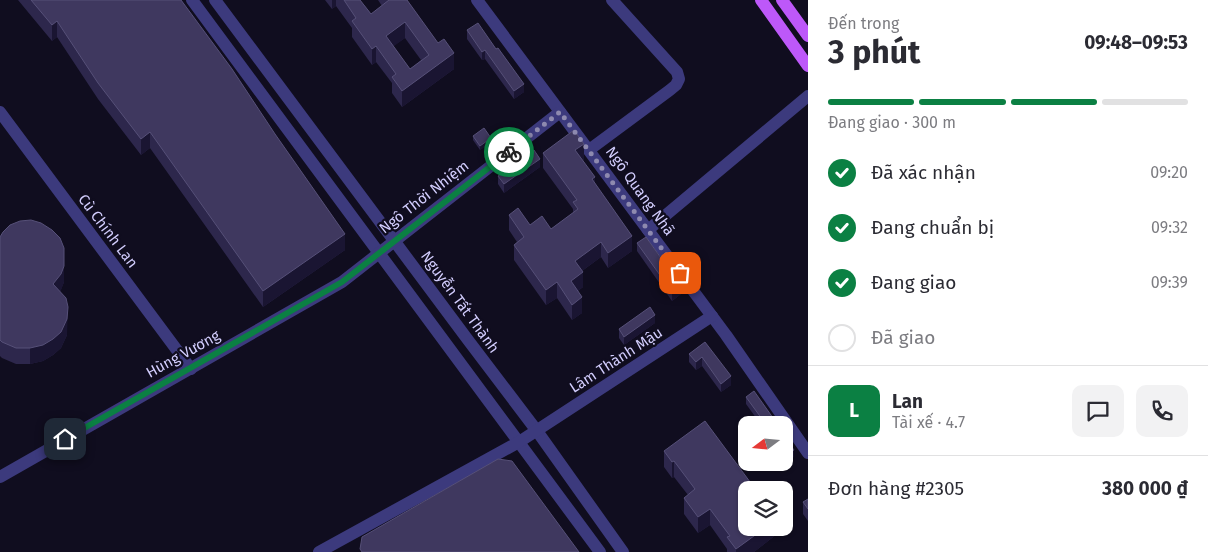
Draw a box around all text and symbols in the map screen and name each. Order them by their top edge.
text: Đến trong [828,14,899,33]
text: 09:48–09:53 [1084,31,1188,54]
text: 3 phút [828,33,920,71]
text: Đang giao · 300 m [828,113,956,132]
courier [484,127,534,177]
icon: bike [495,138,523,166]
street label: Ngô Quang Nhã [602,143,678,239]
street label: Ngô Thời Nhiệm [376,157,472,237]
icon: check [828,159,856,187]
text: Đã xác nhận [871,161,976,184]
text: 09:20 [1150,163,1188,182]
street label: Cù Chính Lan [74,190,142,272]
icon: check [828,214,856,242]
text: Đang chuẩn bị [871,216,994,239]
text: 09:32 [1151,218,1188,237]
street label: Nguyễn Tất Thành [417,247,503,357]
pin [659,252,701,294]
icon: bag [666,259,694,287]
icon: check [828,269,856,297]
text: Đang giao [871,271,956,294]
text: 09:39 [1151,273,1188,292]
street label: Lâm Thành Mậu [566,323,666,397]
street label: Hùng Vương [143,326,223,382]
text: Đã giao [871,326,935,349]
button: chat [1072,385,1124,437]
button: phone [1136,385,1188,437]
text: Lan [892,390,923,413]
text: L [849,399,859,422]
text: Tài xế · 4.7 [892,413,965,432]
north arrow [738,416,792,471]
map controls [738,416,793,536]
pin [44,418,86,460]
icon: home [51,425,79,453]
text: Đơn hàng #2305 [828,477,964,500]
text: 380 000 ₫ [1102,477,1188,500]
button: layers [738,481,793,536]

